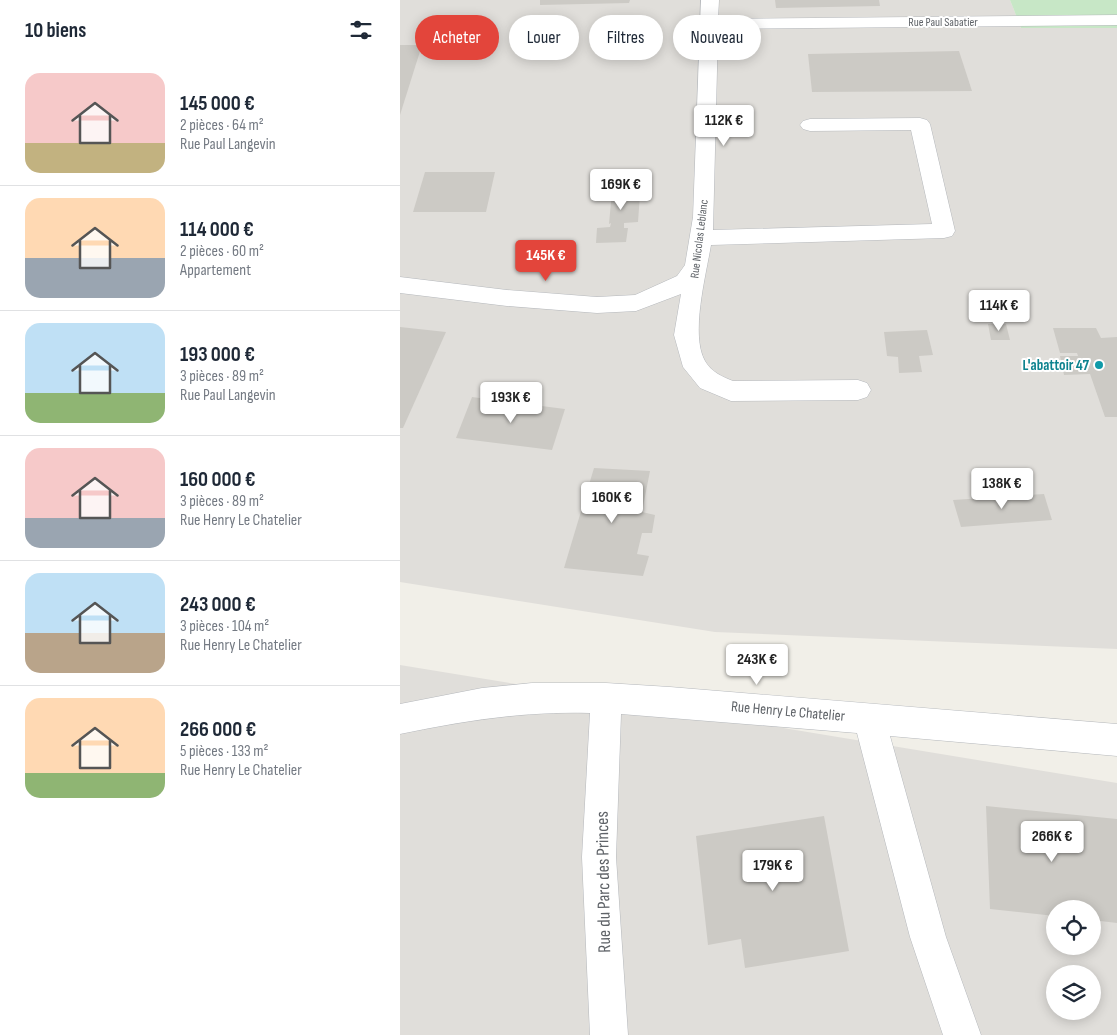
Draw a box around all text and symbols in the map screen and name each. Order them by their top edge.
chip: Acheter [415,15,499,60]
chip: Louer [509,15,579,60]
chip: Filtres [589,15,663,60]
chip: Nouveau [673,15,761,60]
street label: Rue Paul Sabatier [908,15,978,30]
icon: filters [347,16,375,44]
text: 10 biens [25,18,86,43]
text: 145 000 € [180,91,255,116]
icon: home [65,93,125,153]
pin: 112K € [683,104,765,147]
text: 112K € [705,111,743,130]
text: 2 pièces · 64 m² [180,116,264,135]
text: Rue Paul Langevin [180,135,276,154]
pin: 169K € [580,168,662,211]
text: 169K € [601,175,641,194]
street label: Rue Nicolas Leblanc [687,199,712,279]
text: 114 000 € [180,217,254,242]
icon: home [65,218,125,278]
pin: 145K € [505,240,587,282]
text: 2 pièces · 60 m² [180,242,264,261]
text: 145K € [526,246,566,265]
text: Appartement [180,261,251,280]
pin: 114K € [958,290,1040,332]
text: 114K € [980,296,1018,315]
text: 193 000 € [180,342,255,367]
icon: home [65,343,125,403]
place label: L'abattoir 47 [1022,356,1089,375]
marker: L'abattoir 47 [1093,359,1105,371]
text: 3 pièces · 89 m² [180,367,264,386]
pin: 193K € [470,382,552,424]
text: Rue Paul Langevin [180,386,276,405]
text: 193K € [491,388,531,407]
text: 160 000 € [180,467,255,492]
icon: home [65,468,125,528]
pin: 138K € [961,468,1043,510]
text: 138K € [982,474,1022,493]
pin: 160K € [571,482,653,524]
text: 160K € [592,488,632,507]
text: 3 pièces · 89 m² [180,492,264,511]
text: Rue Henry Le Chatelier [180,511,302,530]
text: 243 000 € [180,592,256,617]
icon: home [65,593,125,653]
text: 3 pièces · 104 m² [180,617,269,636]
text: Rue Henry Le Chatelier [180,636,302,655]
pin: 243K € [716,644,798,686]
text: 243K € [737,650,777,669]
street label: Rue Henry Le Chatelier [730,697,846,726]
text: 266 000 € [180,717,256,742]
icon: home [65,718,125,778]
text: 5 pièces · 133 m² [180,742,269,761]
text: Rue Henry Le Chatelier [180,761,302,780]
street label: Rue du Parc des Princes [592,811,615,953]
pin: 266K € [1011,820,1093,863]
text: 266K € [1032,827,1072,846]
pin: 179K € [732,850,814,892]
text: 179K € [753,856,793,875]
map controls [1046,900,1101,1020]
button: locate [1046,900,1101,955]
button: layers [1046,965,1101,1020]

